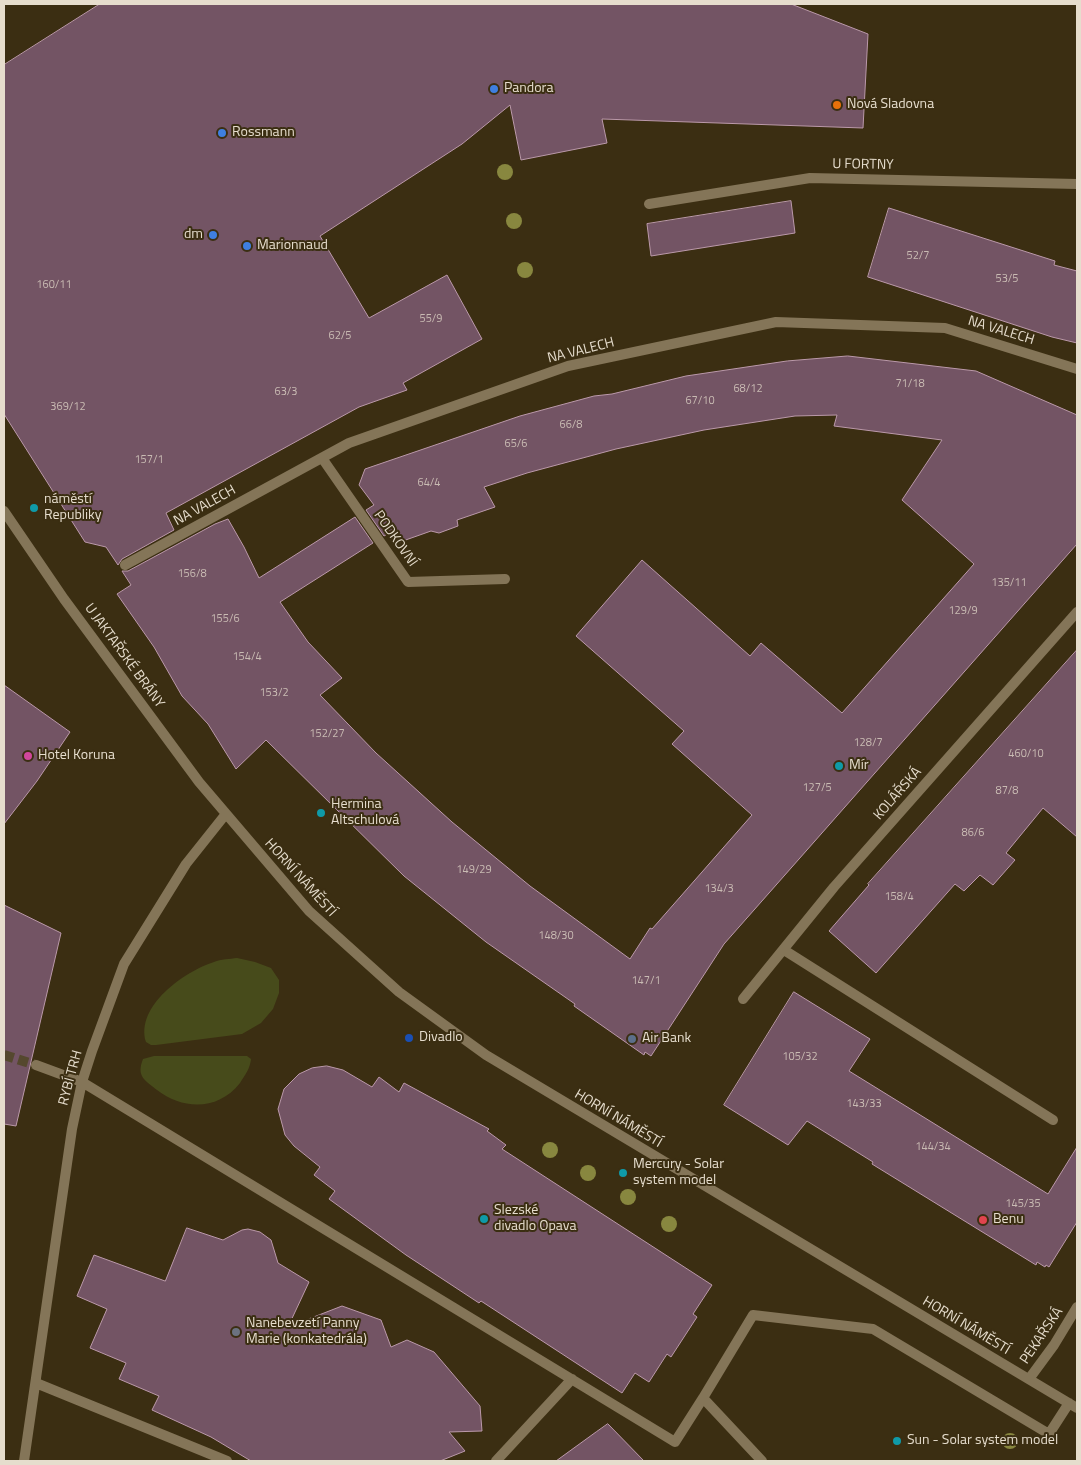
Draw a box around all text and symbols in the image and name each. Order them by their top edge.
place label: Pandora [504,81,553,97]
marker: Pandora [488,83,500,95]
place label: Nová Sladovna [847,97,934,113]
marker: Nová Sladovna [831,99,843,111]
place label: Rossmann [232,125,295,141]
marker: Rossmann [216,127,228,139]
street label: U FORTNY [832,156,894,174]
place label: dm [184,227,203,243]
marker: dm [207,229,219,241]
place label: Marionnaud [257,238,328,254]
marker: Marionnaud [241,240,253,252]
house number: 52/7 [906,249,930,263]
house number: 53/5 [995,272,1019,286]
house number: 160/11 [36,278,72,292]
house number: 55/9 [419,312,443,326]
street label: NA VALECH [966,313,1036,349]
house number: 62/5 [328,329,352,343]
street label: NA VALECH [546,335,616,367]
house number: 71/18 [895,377,925,391]
house number: 68/12 [733,382,763,396]
house number: 63/3 [274,385,298,399]
house number: 67/10 [685,394,715,408]
house number: 369/12 [50,400,86,414]
house number: 66/8 [559,418,583,432]
house number: 65/6 [504,437,528,451]
house number: 157/1 [134,453,164,467]
house number: 64/4 [417,476,441,490]
street label: NA VALECH [171,482,239,530]
place label: náměstí Republiky [44,492,102,524]
marker: náměstí Republiky [28,502,40,514]
street label: PODKOVNÍ [370,508,420,570]
house number: 156/8 [177,567,207,581]
house number: 135/11 [991,576,1027,590]
street label: U JAKTAŘSKÉ BRÁNY [80,601,168,711]
house number: 129/9 [948,604,978,618]
house number: 155/6 [210,612,240,626]
house number: 154/4 [232,650,262,664]
house number: 153/2 [259,686,289,700]
house number: 152/27 [309,727,345,741]
house number: 128/7 [853,736,883,750]
house number: 460/10 [1008,747,1044,761]
place label: Hotel Koruna [38,748,115,764]
marker: Hotel Koruna [22,750,34,762]
place label: Mír [849,758,869,774]
marker: Mír [833,760,845,772]
street label: KOLÁŘSKÁ [870,764,926,824]
house number: 127/5 [802,781,832,795]
house number: 87/8 [995,784,1019,798]
place label: Hermina Altschulová [331,797,399,830]
marker: Hermina Altschulová [315,807,327,819]
house number: 86/6 [961,826,985,840]
street label: HORNÍ NÁMĚSTÍ [261,836,339,920]
house number: 149/29 [456,863,492,877]
house number: 134/3 [704,882,734,896]
house number: 158/4 [884,890,914,904]
house number: 148/30 [538,929,574,943]
house number: 147/1 [631,974,661,988]
place label: Divadlo [419,1030,463,1046]
place label: Air Bank [642,1031,691,1047]
marker: Divadlo [403,1032,415,1044]
marker: Air Bank [626,1033,638,1045]
street label: RYBÍ TRH [56,1049,86,1107]
house number: 105/32 [782,1050,818,1064]
street label: HORNÍ NÁMĚSTÍ [571,1086,665,1152]
house number: 143/33 [846,1097,882,1111]
house number: 144/34 [915,1140,951,1154]
place label: Mercury - Solar system model [633,1157,724,1190]
marker: Mercury - Solar system model [617,1167,629,1179]
house number: 145/35 [1005,1197,1041,1211]
place label: Slezské divadlo Opava [494,1203,576,1236]
place label: Benu [993,1212,1024,1228]
marker: Slezské divadlo Opava [478,1213,490,1225]
marker: Benu [977,1214,989,1226]
street label: HORNÍ NÁMĚSTÍ [919,1293,1013,1359]
street label: PEKAŘSKÁ [1017,1304,1067,1368]
place label: Nanebevzetí Panny Marie (konkatedrála) [246,1316,367,1348]
marker: Nanebevzetí Panny Marie (konkatedrála) [230,1326,242,1338]
place label: Sun - Solar system model [907,1433,1058,1449]
marker: Sun - Solar system model [891,1435,903,1447]

